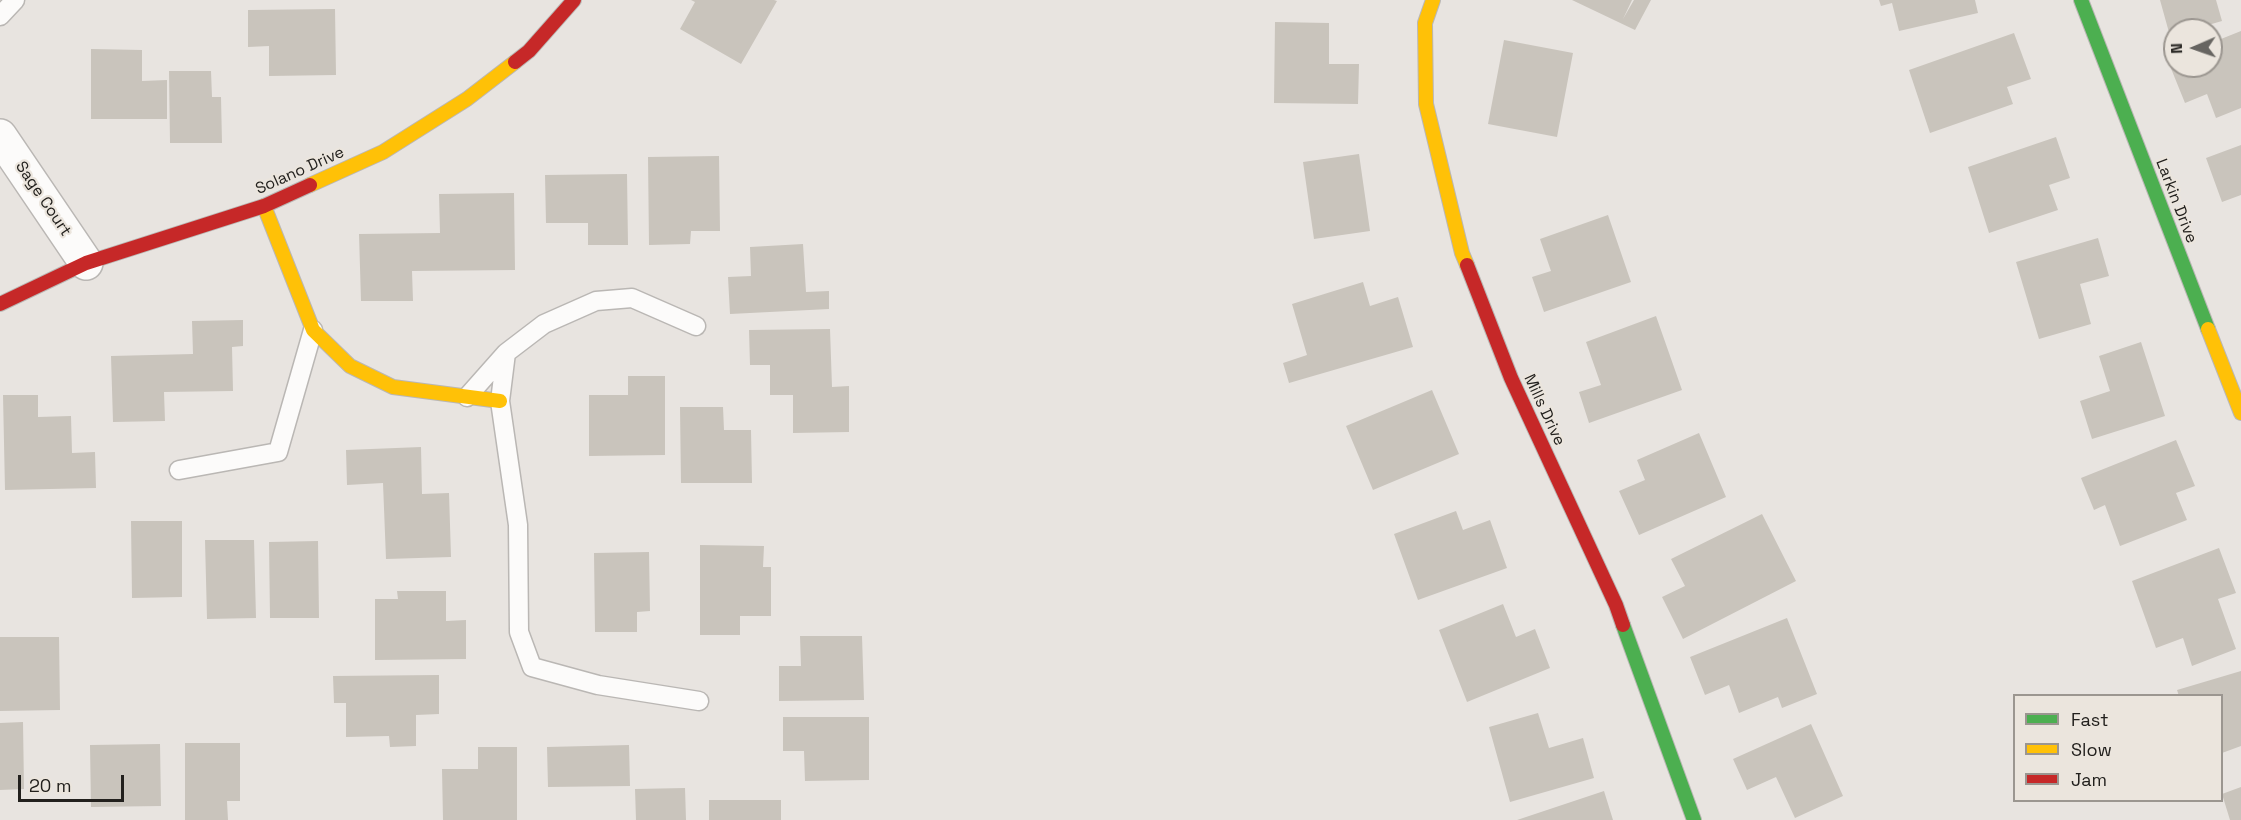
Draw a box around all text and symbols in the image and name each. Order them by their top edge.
north arrow [2163,18,2223,78]
text: N [2166,43,2187,54]
street label: Solano Drive [253,143,347,199]
street label: Larkin Drive [2151,156,2201,246]
street label: Sage Court [11,158,75,240]
street label: Mills Drive [1519,371,1569,449]
legend [2013,694,2223,802]
text: Fast [2071,708,2108,731]
text: Slow [2071,738,2112,761]
scale bar [21,763,128,801]
text: Jam [2071,768,2107,791]
text: 20 m [29,774,72,797]

